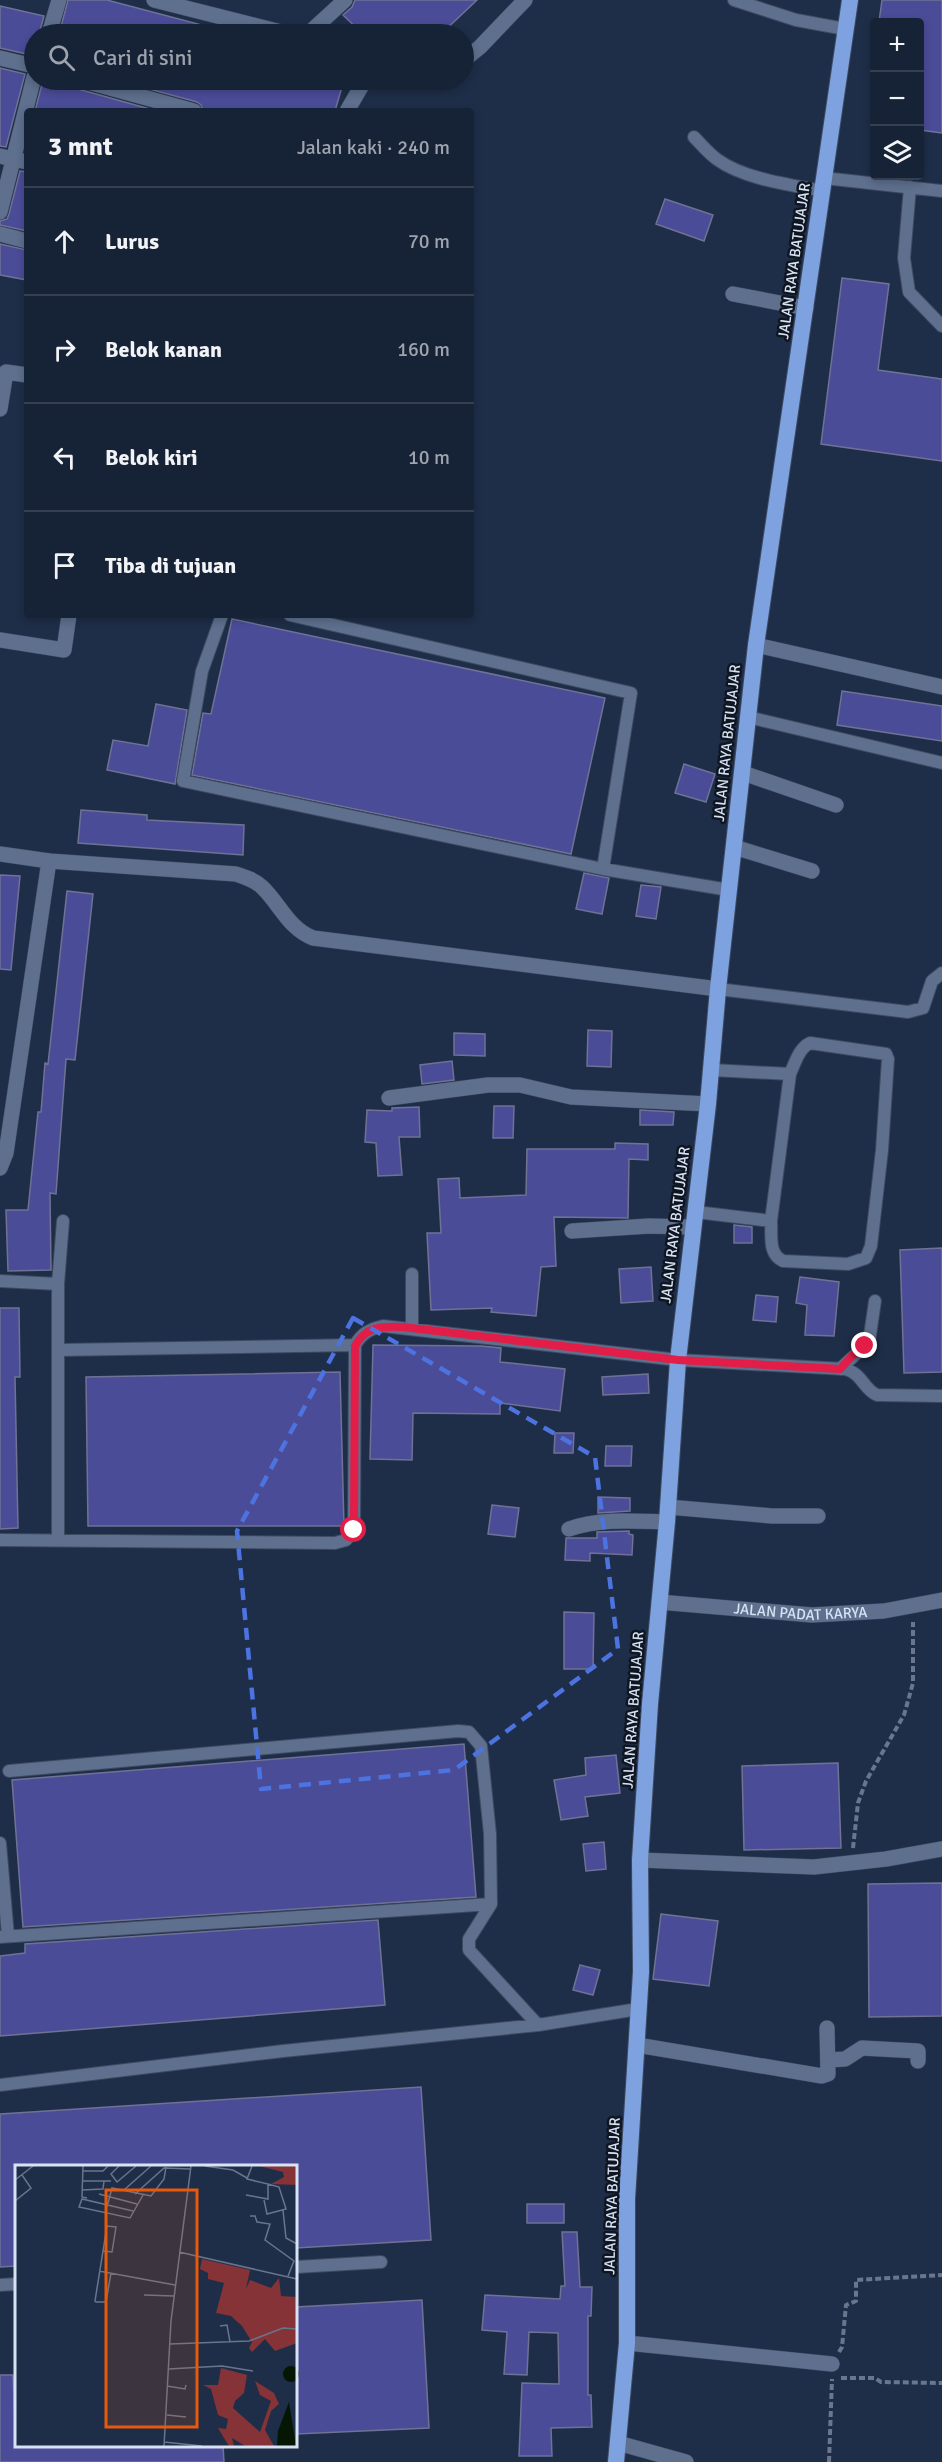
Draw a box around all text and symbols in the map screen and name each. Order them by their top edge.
map controls [870,18,924,180]
button: + [870,18,924,72]
search box [24,24,474,90]
icon: search [45,41,78,74]
text: Cari di sini [93,44,193,71]
button: − [870,72,924,126]
button: layers [870,126,924,180]
text: 3 mnt [48,131,113,163]
text: Jalan kaki · 240 m [297,135,450,160]
street label: JALAN RAYA BATUJAJAR [774,182,814,340]
icon: ahead [48,225,81,258]
text: Lurus [105,228,159,255]
text: 70 m [408,229,450,254]
icon: right [48,333,81,366]
text: Belok kanan [105,336,222,363]
text: 160 m [397,337,450,362]
icon: left [48,441,81,474]
text: Belok kiri [105,444,198,471]
text: 10 m [408,445,450,470]
icon: arrive [48,549,81,582]
text: Tiba di tujuan [105,552,236,579]
street label: JALAN RAYA BATUJAJAR [710,664,744,822]
street label: JALAN RAYA BATUJAJAR [656,1146,694,1304]
route end [851,1332,877,1358]
route start [340,1516,366,1542]
street label: JALAN PADAT KARYA [733,1599,868,1624]
street label: JALAN RAYA BATUJAJAR [619,1631,647,1789]
street label: JALAN RAYA BATUJAJAR [600,2117,624,2275]
inset map [15,2165,297,2447]

